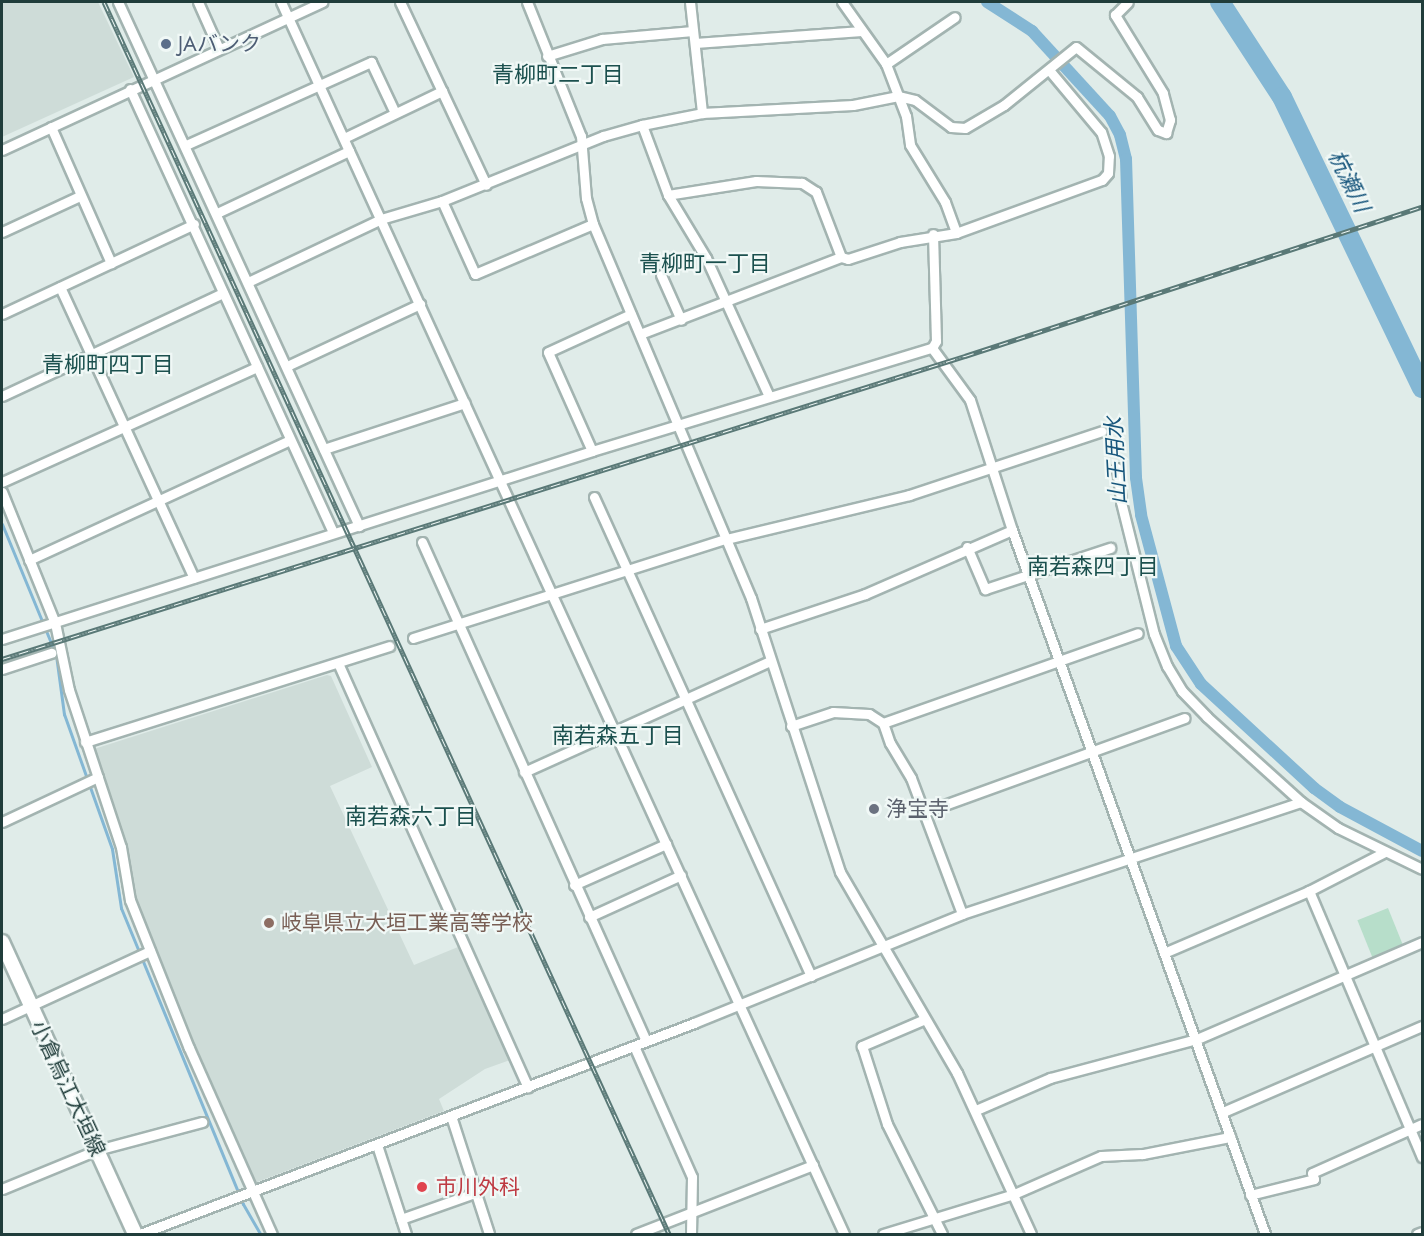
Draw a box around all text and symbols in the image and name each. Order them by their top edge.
place label: JAバンク [178,31,260,57]
marker: JAバンク [159,37,173,51]
district label: 青柳町二丁目 [492,62,624,88]
water label: 杭瀬川 [1323,146,1375,216]
district label: 青柳町一丁目 [639,251,771,277]
district label: 青柳町四丁目 [42,352,174,378]
water label: 山王用水 [1101,416,1131,506]
district label: 南若森四丁目 [1027,554,1159,580]
district label: 南若森五丁目 [552,723,684,749]
place label: 浄宝寺 [886,796,949,822]
marker: 浄宝寺 [867,802,881,816]
district label: 南若森六丁目 [345,804,477,830]
place label: 岐阜県立大垣工業高等学校 [281,910,533,936]
marker: 岐阜県立大垣工業高等学校 [262,916,276,930]
street label: 小倉烏江大垣線 [26,1016,110,1160]
place label: 市川外科 [436,1174,520,1200]
marker: 市川外科 [413,1178,431,1196]

